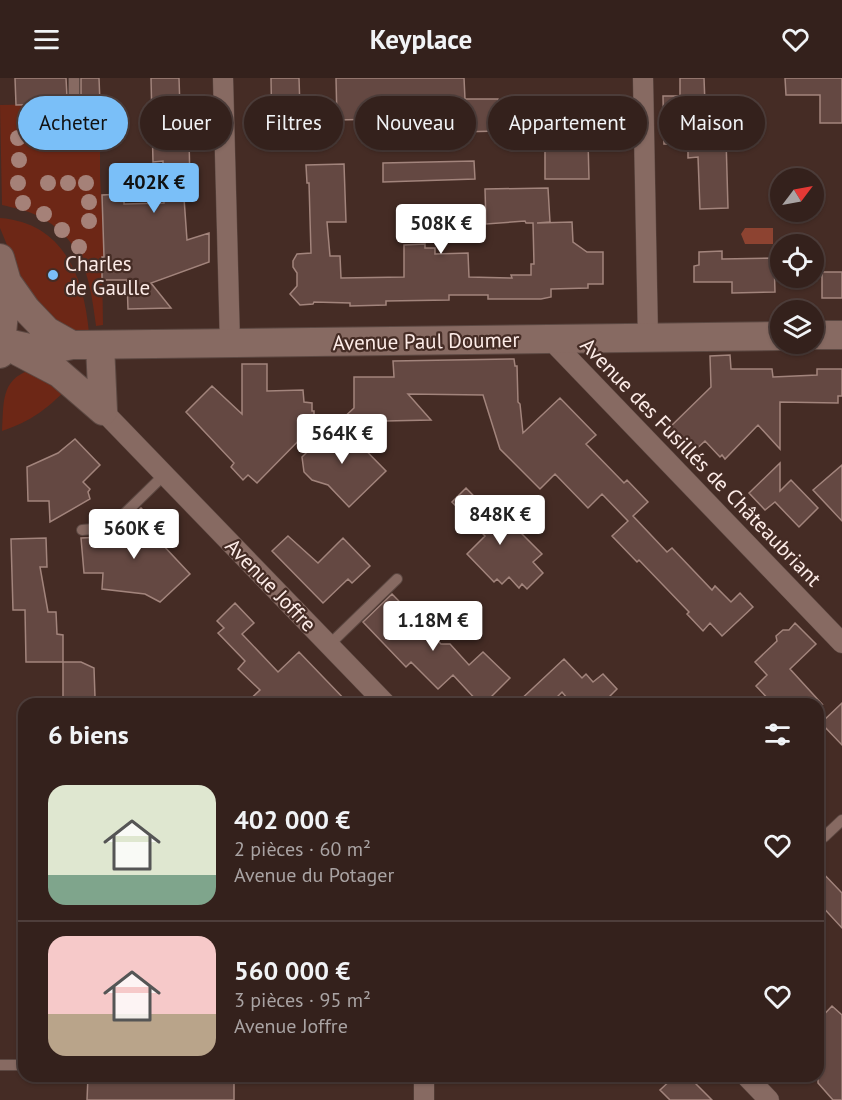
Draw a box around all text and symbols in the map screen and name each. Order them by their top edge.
text: Keyplace [370,22,472,56]
icon: menu [30,23,63,56]
icon: heart [779,23,812,56]
chip: Acheter [18,96,128,150]
chip: Louer [140,96,232,150]
chip: Filtres [244,96,343,150]
chip: Nouveau [355,96,476,150]
chip: Appartement [488,96,647,150]
chip: Maison [659,96,765,150]
pin: 402K € [105,163,203,214]
north arrow [770,168,824,222]
map controls [770,168,824,354]
text: 402K € [123,169,185,195]
pin: 508K € [392,204,490,255]
text: 508K € [410,210,472,236]
button: locate [770,234,824,288]
place label: Charles de Gaulle [65,250,150,301]
marker: Charles de Gaulle [46,268,60,282]
button: layers [770,300,824,354]
street label: Avenue Paul Doumer [332,326,520,356]
street label: Avenue des Fusillés de Châteaubriant [575,332,827,592]
pin: 564K € [293,414,391,465]
text: 564K € [311,420,373,446]
pin: 848K € [451,495,549,546]
text: 848K € [469,501,531,527]
pin: 560K € [85,509,183,560]
text: 560K € [103,515,165,541]
street label: Avenue Joffre [220,533,322,637]
pin: 1.18M € [378,601,488,652]
text: 1.18M € [397,607,469,633]
text: 6 biens [48,718,129,751]
icon: filters [761,718,794,751]
text: 402 000 € [234,803,350,836]
icon: home [96,809,168,881]
icon: heart [761,829,794,862]
text: 2 pièces · 60 m² [234,836,371,862]
text: Avenue du Potager [234,862,394,888]
text: 560 000 € [234,954,350,987]
icon: home [96,960,168,1032]
icon: heart [761,980,794,1013]
text: 3 pièces · 95 m² [234,987,371,1013]
text: Avenue Joffre [234,1013,348,1039]

